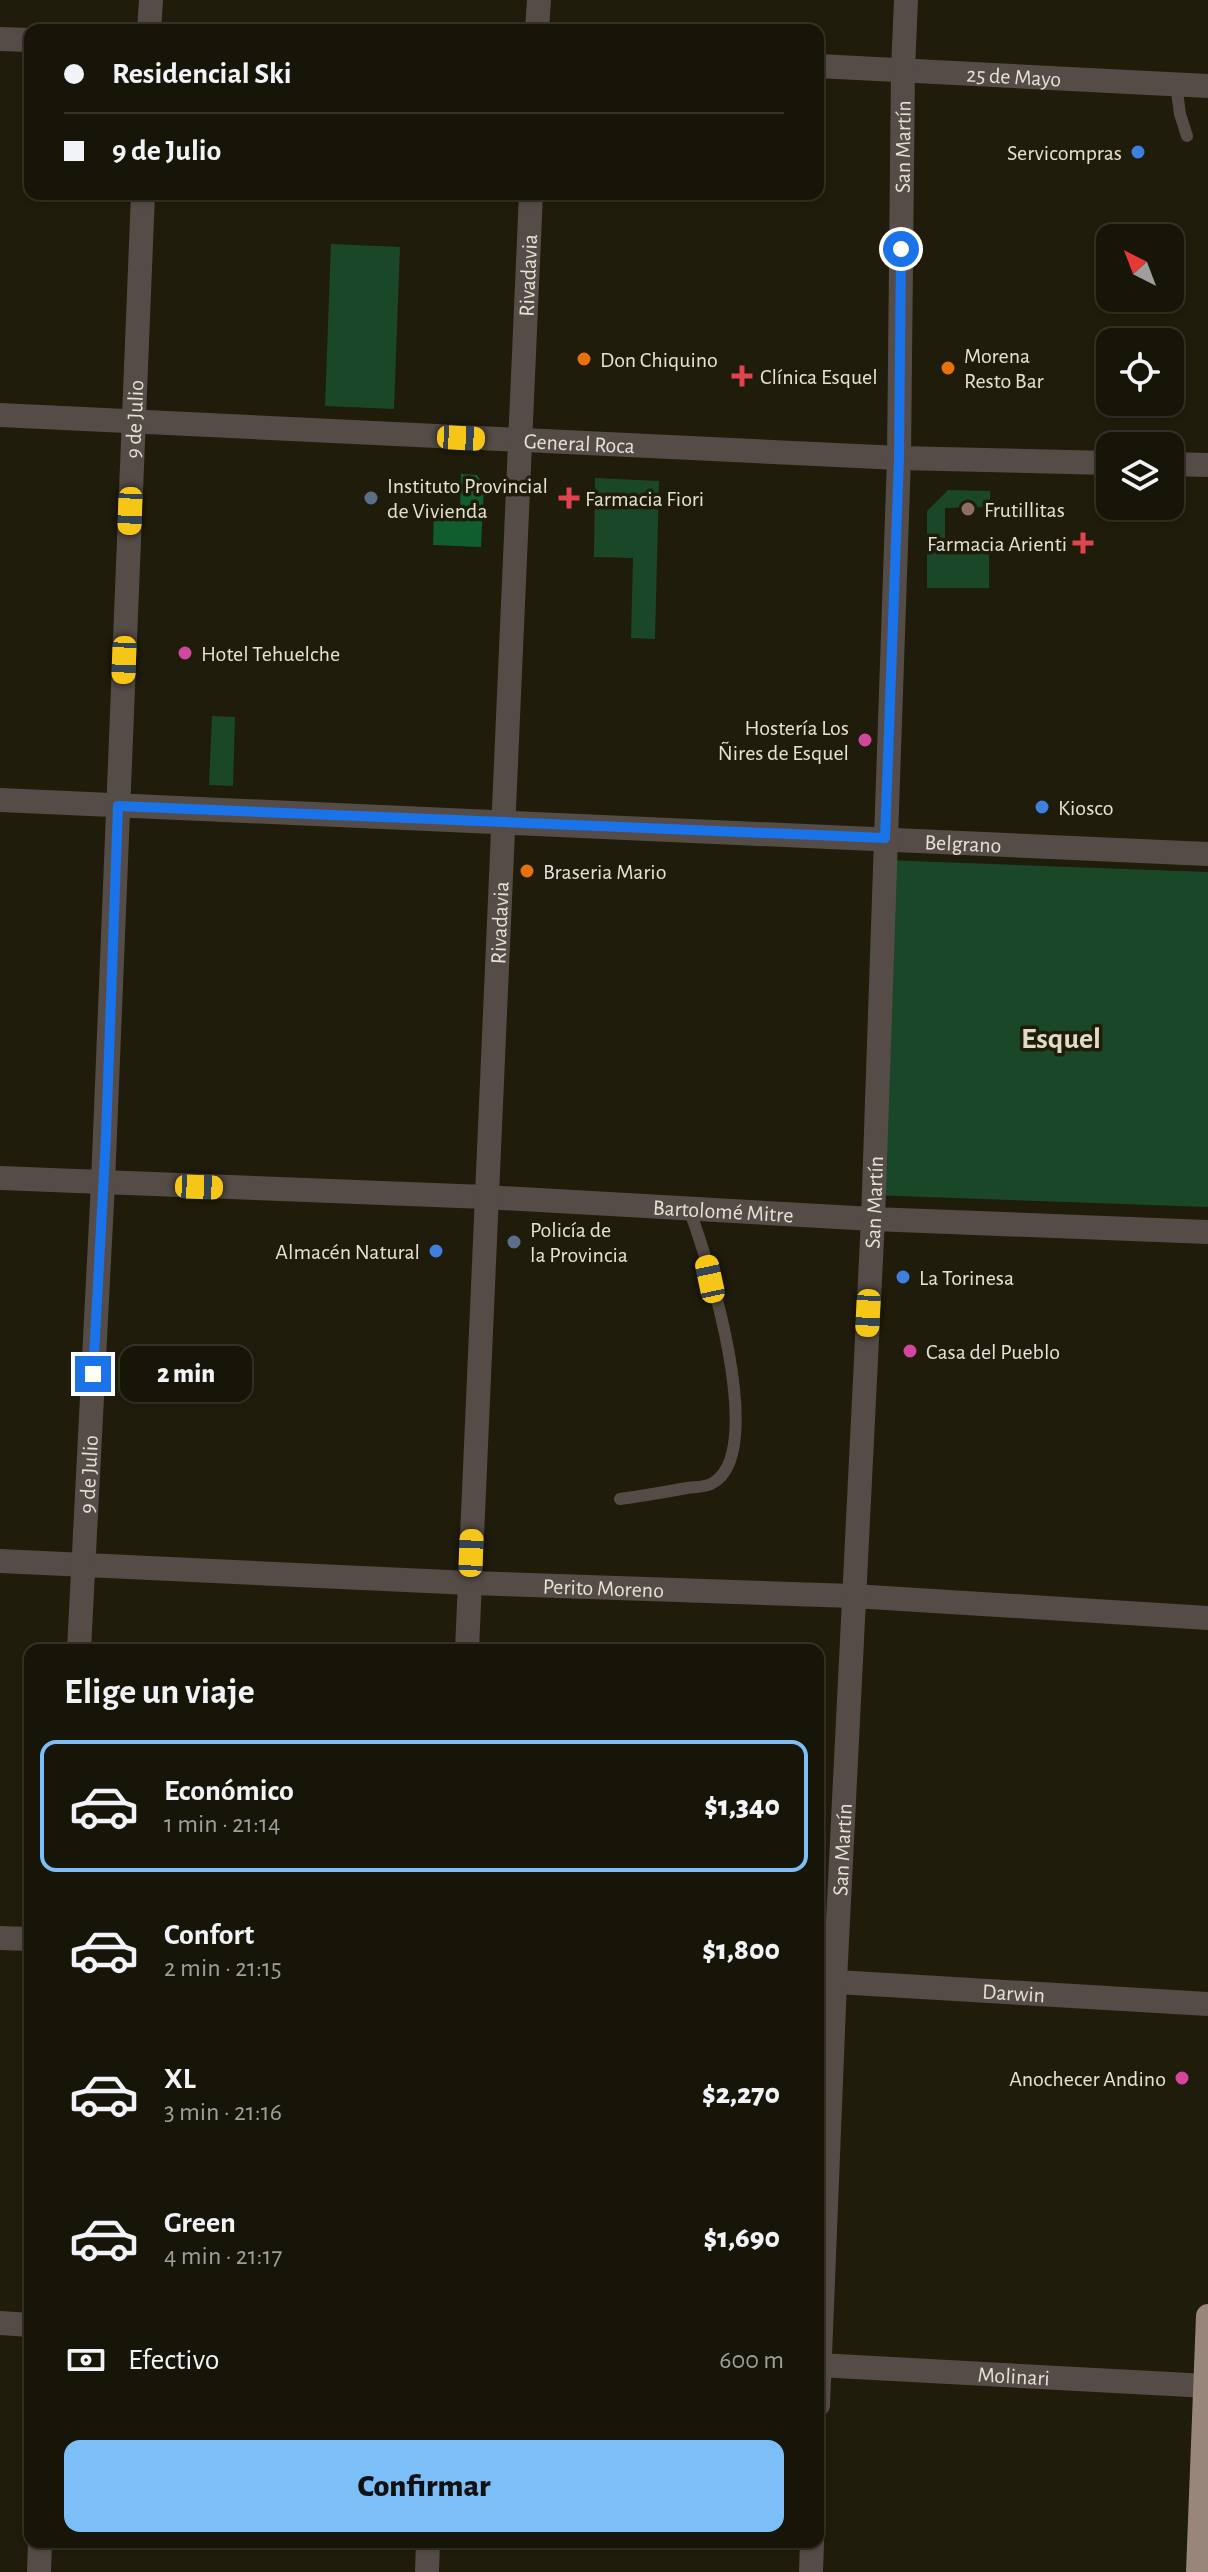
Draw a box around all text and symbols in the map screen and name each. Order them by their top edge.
text: Residencial Ski [112,59,292,89]
street label: 25 de Mayo [966,64,1062,90]
street label: San Martín [892,100,915,193]
text: 9 de Julio [112,136,221,166]
place label: Servicompras [1007,142,1122,164]
marker: Servicompras [1129,143,1147,161]
north arrow [1096,224,1184,312]
map controls [1096,224,1184,520]
route start [883,231,919,267]
street label: Rivadavia [516,234,541,317]
button: locate [1096,328,1184,416]
place label: Morena Resto Bar [964,345,1044,392]
place label: Don Chiquino [600,349,718,371]
marker: Don Chiquino [575,350,593,368]
marker: Morena Resto Bar [939,359,957,377]
marker: Clínica Esquel [731,365,753,387]
place label: Clínica Esquel [760,366,878,388]
street label: 9 de Julio [122,380,147,459]
car [436,425,486,451]
street label: General Roca [523,430,635,457]
button: layers [1096,432,1184,520]
place label: Instituto Provincial de Vivienda [387,475,548,522]
car [117,487,143,535]
place label: Farmacia Fiori [585,488,704,510]
marker: Instituto Provincial de Vivienda [362,489,380,507]
marker: Farmacia Fiori [560,489,578,507]
place label: Frutillitas [984,499,1065,521]
marker: Frutillitas [959,500,977,518]
place label: Farmacia Arienti [927,533,1067,555]
marker: Farmacia Arienti [1074,534,1092,552]
car [111,636,137,684]
place label: Hotel Tehuelche [201,643,340,665]
marker: Hotel Tehuelche [176,644,194,662]
place label: Hostería Los Ñires de Esquel [718,717,849,764]
marker: Hostería Los Ñires de Esquel [856,731,874,749]
place label: Kiosco [1058,797,1114,819]
marker: Kiosco [1033,798,1051,816]
street label: Belgrano [924,831,1002,857]
place label: Braseria Mario [543,861,666,883]
marker: Braseria Mario [518,862,536,880]
street label: Rivadavia [487,881,513,965]
district label: Esquel [1021,1024,1101,1054]
street label: San Martín [862,1156,887,1249]
car [175,1174,223,1200]
street label: Bartolomé Mitre [652,1197,794,1226]
place label: Policía de la Provincia [530,1219,628,1266]
marker: Policía de la Provincia [505,1233,523,1251]
place label: Almacén Natural [275,1241,420,1263]
marker: Almacén Natural [427,1242,445,1260]
car [693,1253,727,1305]
place label: La Torinesa [919,1267,1014,1289]
marker: La Torinesa [894,1268,912,1286]
car [855,1288,881,1338]
place label: Casa del Pueblo [926,1341,1060,1363]
marker: Casa del Pueblo [901,1342,919,1360]
callout: 2 min [121,1346,253,1402]
route end [75,1356,111,1392]
text: 2 min [157,1361,215,1387]
street label: 9 de Julio [76,1434,102,1514]
car [458,1529,484,1577]
street label: Perito Moreno [542,1575,664,1602]
text: Elige un viaje [64,1674,255,1710]
icon: car [68,1770,140,1842]
text: Económico [164,1776,294,1806]
text: $1,340 [704,1791,780,1821]
street label: San Martín [829,1803,856,1896]
text: 1 min · 21:14 [164,1811,280,1837]
icon: car [68,1914,140,1986]
text: Confort [164,1920,254,1950]
text: $1,800 [702,1935,780,1965]
text: 2 min · 21:15 [164,1955,282,1981]
street label: Darwin [981,1981,1046,2006]
icon: car [68,2058,140,2130]
text: XL [164,2064,196,2094]
place label: Anochecer Andino [1009,2068,1166,2090]
marker: Anochecer Andino [1173,2069,1191,2087]
text: $2,270 [702,2079,780,2109]
text: 3 min · 21:16 [164,2099,282,2125]
icon: car [68,2202,140,2274]
text: Green [164,2208,236,2238]
text: $1,690 [704,2223,780,2253]
text: 4 min · 21:17 [164,2243,282,2269]
icon: cash [64,2338,108,2382]
text: Efectivo [128,2345,220,2375]
text: 600 m [719,2347,784,2373]
street label: Molinari [977,2364,1050,2389]
button: Confirmar [64,2440,784,2532]

